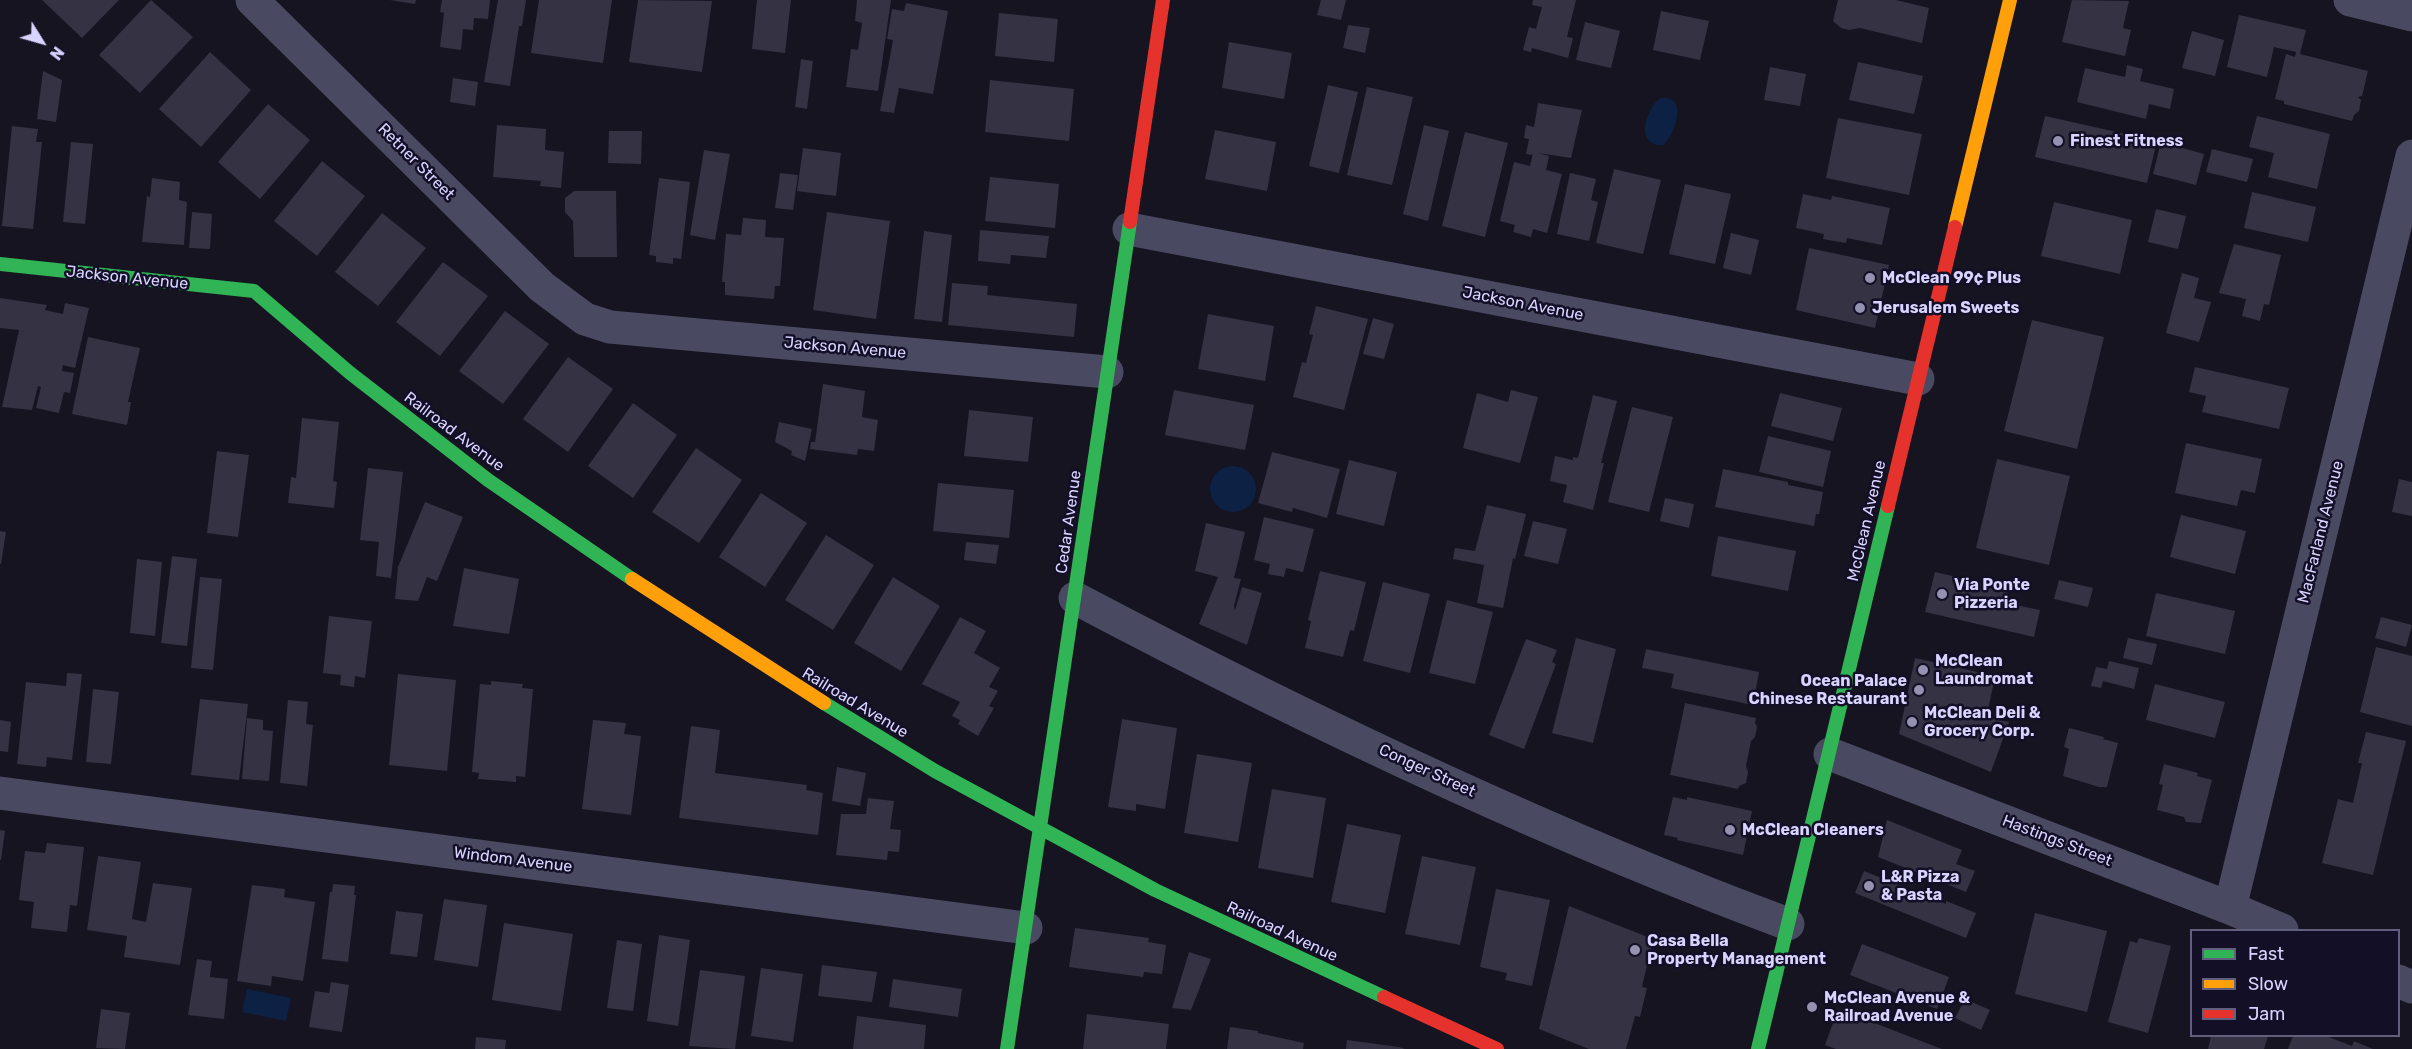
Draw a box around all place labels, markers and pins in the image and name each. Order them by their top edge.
place label: Finest Fitness [2070,131,2183,151]
marker: Finest Fitness [2051,134,2065,148]
place label: McClean 99¢ Plus [1882,268,2021,288]
marker: McClean 99¢ Plus [1863,271,1877,285]
place label: Jerusalem Sweets [1872,298,2019,318]
marker: Jerusalem Sweets [1853,301,1867,315]
place label: Via Ponte Pizzeria [1954,575,2030,613]
marker: Via Ponte Pizzeria [1935,587,1949,601]
place label: McClean Laundromat [1935,651,2033,689]
marker: McClean Laundromat [1916,663,1930,677]
place label: Ocean Palace Chinese Restaurant [1749,671,1907,709]
marker: Ocean Palace Chinese Restaurant [1912,683,1926,697]
place label: McClean Deli & Grocery Corp. [1924,703,2041,741]
marker: McClean Deli & Grocery Corp. [1905,715,1919,729]
place label: McClean Cleaners [1742,820,1884,840]
marker: McClean Cleaners [1723,823,1737,837]
place label: L&R Pizza & Pasta [1881,867,1959,905]
marker: L&R Pizza & Pasta [1862,879,1876,893]
place label: Casa Bella Property Management [1647,931,1826,969]
marker: Casa Bella Property Management [1628,943,1642,957]
place label: McClean Avenue & Railroad Avenue [1824,988,1970,1026]
marker: McClean Avenue & Railroad Avenue [1805,1000,1819,1014]

